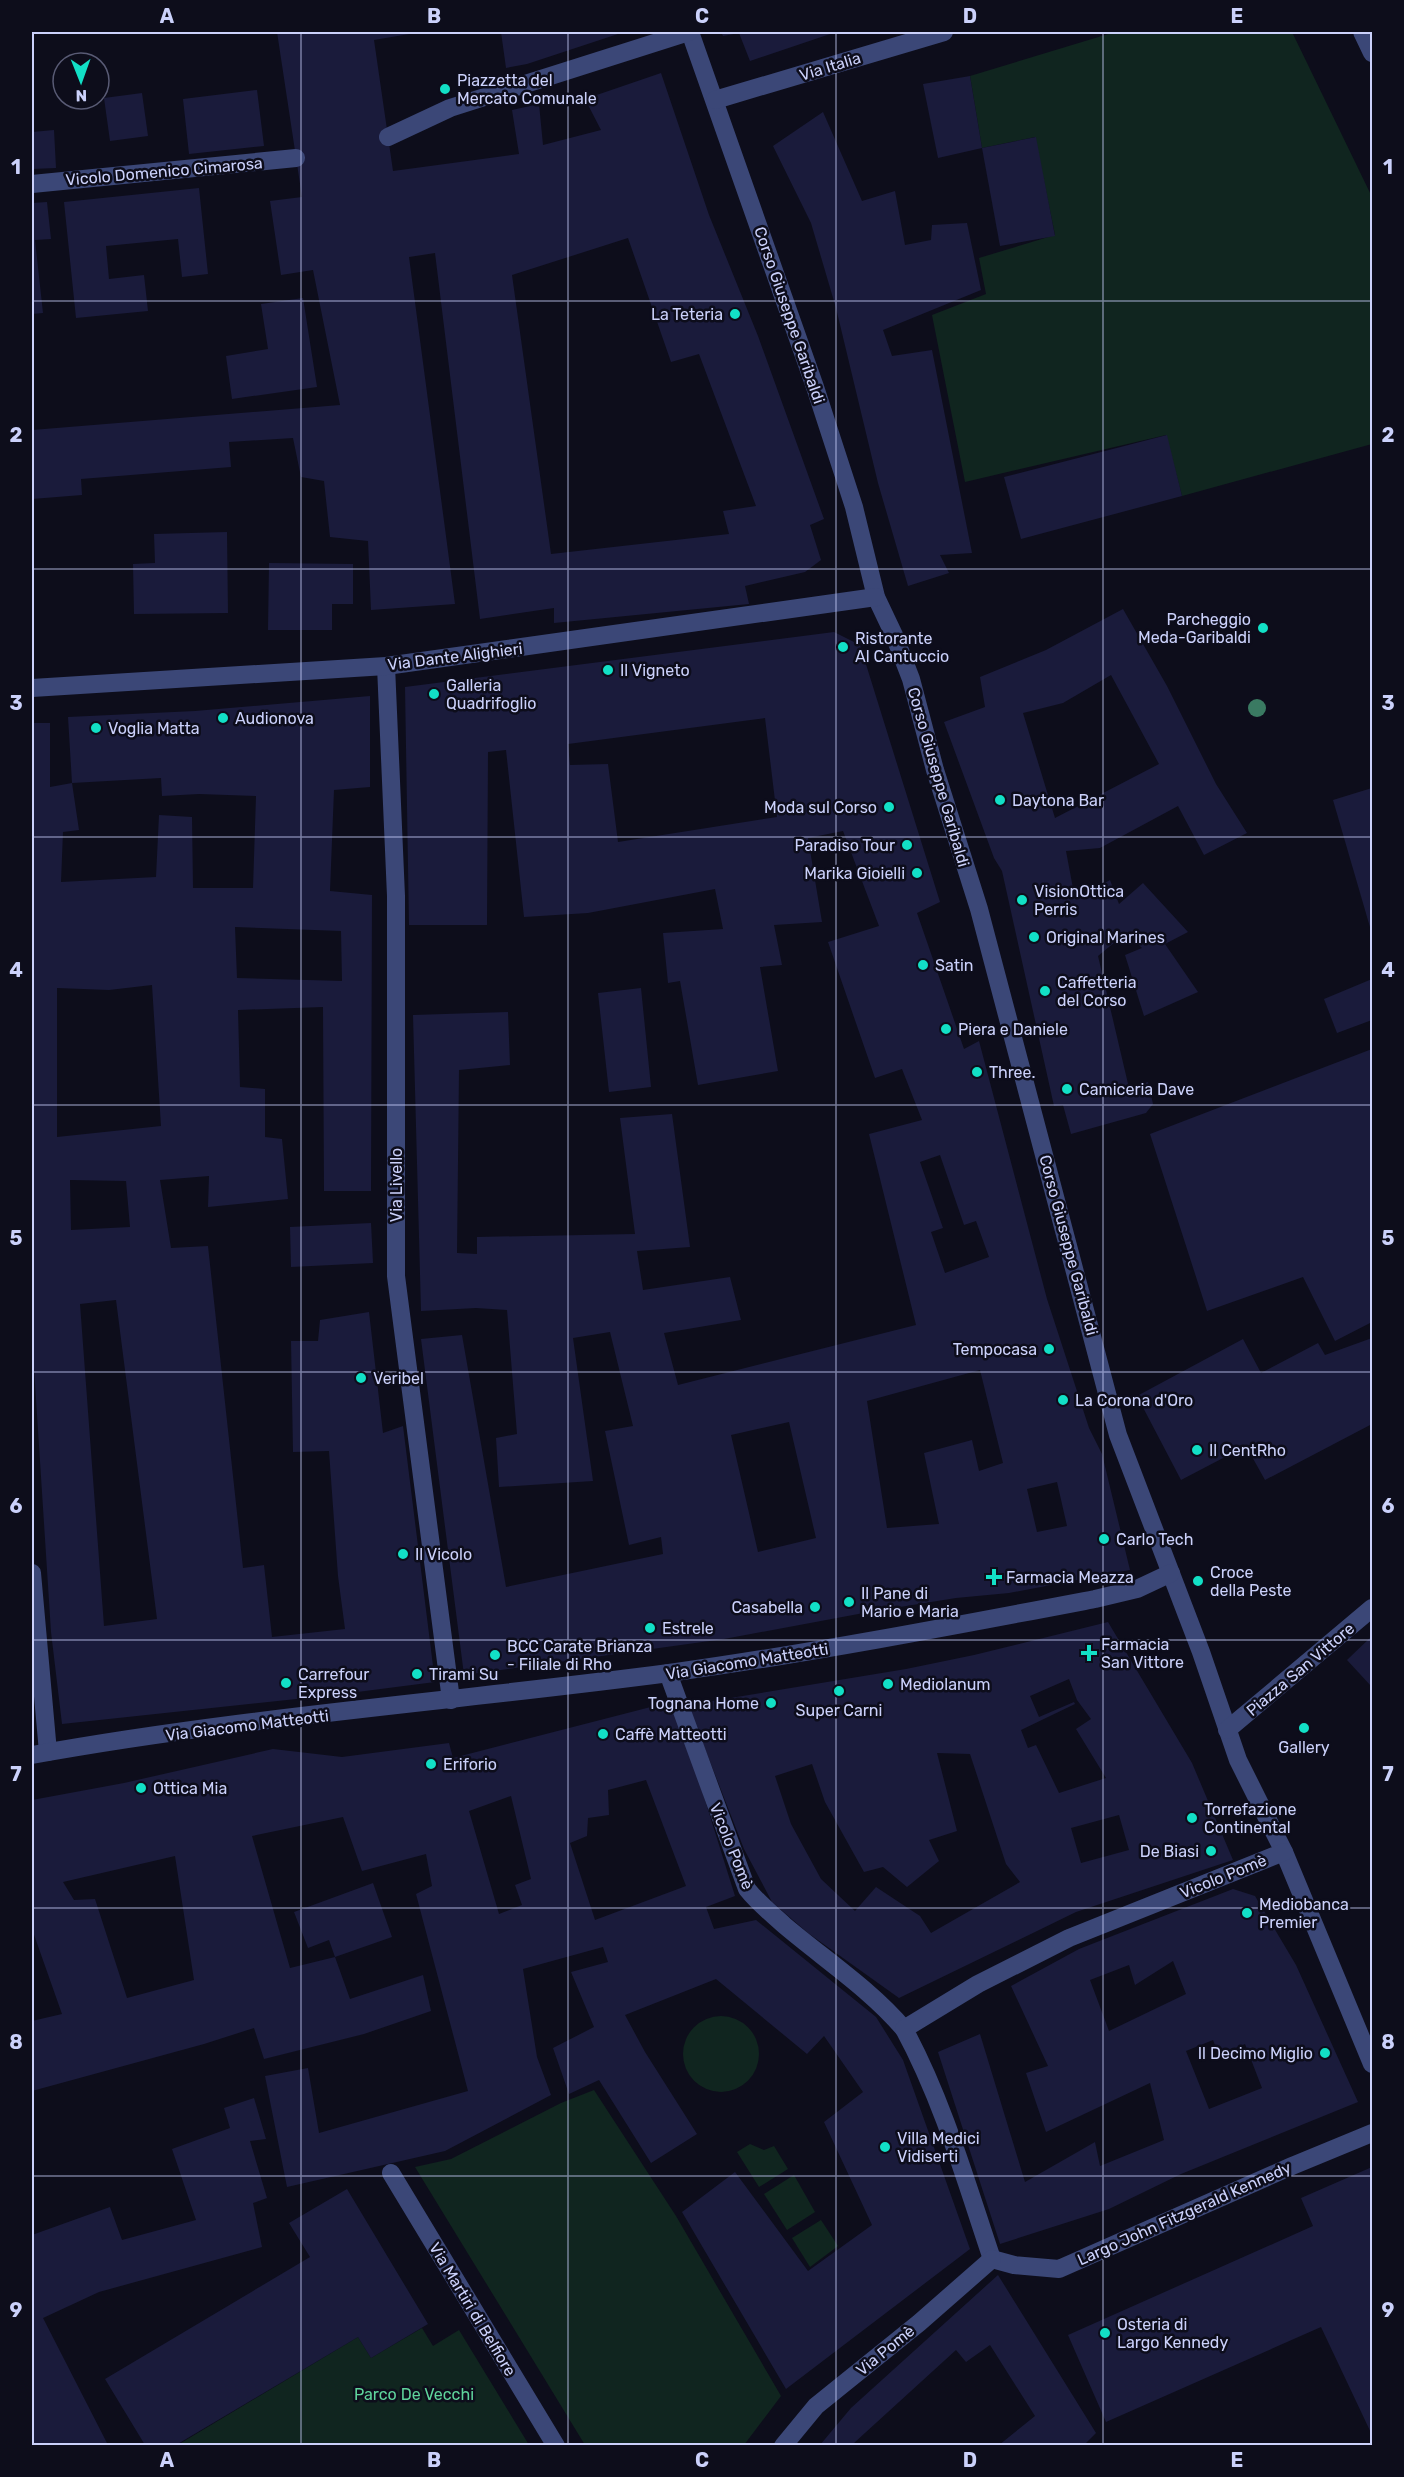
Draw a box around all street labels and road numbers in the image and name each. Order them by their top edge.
street label: Via Italia [797,48,863,85]
street label: Vicolo Domenico Cimarosa [65,153,263,190]
street label: Corso Giuseppe Garibaldi [750,224,829,406]
street label: Via Dante Alighieri [387,639,524,674]
street label: Corso Giuseppe Garibaldi [904,685,973,869]
street label: Via Livello [387,1148,406,1222]
street label: Corso Giuseppe Garibaldi [1035,1153,1102,1337]
street label: Piazza San Vittore [1243,1619,1358,1720]
street label: Via Giacomo Matteotti [664,1639,830,1684]
street label: Via Giacomo Matteotti [164,1706,330,1745]
street label: Vicolo Pomè [706,1800,758,1892]
street label: Vicolo Pomè [1177,1850,1269,1902]
street label: Largo John Fitzgerald Kennedy [1074,2158,1294,2269]
street label: Via Martiri di Belfiore [425,2239,520,2379]
street label: Via Pomè [852,2321,918,2380]

